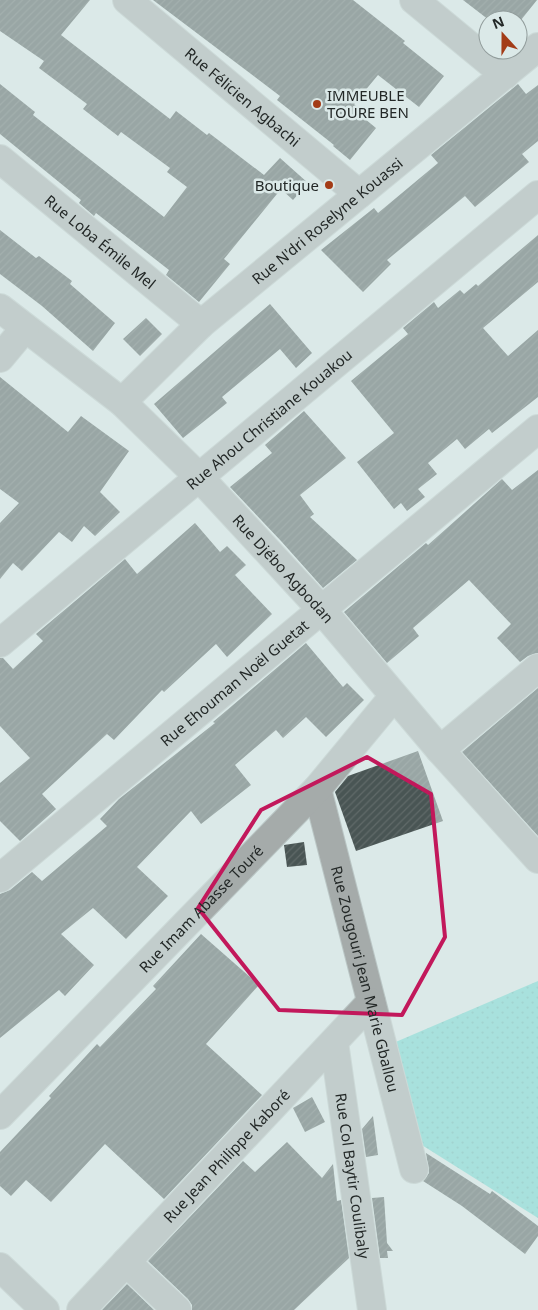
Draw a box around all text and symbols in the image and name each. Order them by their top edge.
north arrow [478,10,528,60]
text: N [489,11,507,33]
street label: Rue Félicien Agbachi [181,43,305,151]
place label: IMMEUBLE TOURE BEN [327,85,409,122]
marker: IMMEUBLE TOURE BEN [311,98,323,110]
street label: Rue N'dri Roselyne Kouassi [247,153,407,288]
place label: Boutique [255,175,319,195]
marker: Boutique [323,179,335,191]
street label: Rue Loba Émile Mel [41,190,160,293]
street label: Rue Ahou Christiane Kouakou [182,344,356,494]
street label: Rue Djébo Agbodan [228,510,338,627]
street label: Rue Ehouman Noël Guetat [156,615,313,750]
street label: Rue Imam Abasse Touré [134,840,267,977]
street label: Rue Zougouri Jean Marie Gballou [327,864,404,1094]
street label: Rue Jean Philippe Kaboré [159,1085,294,1227]
street label: Rue Col Baytir Coulibaly [331,1091,375,1260]

